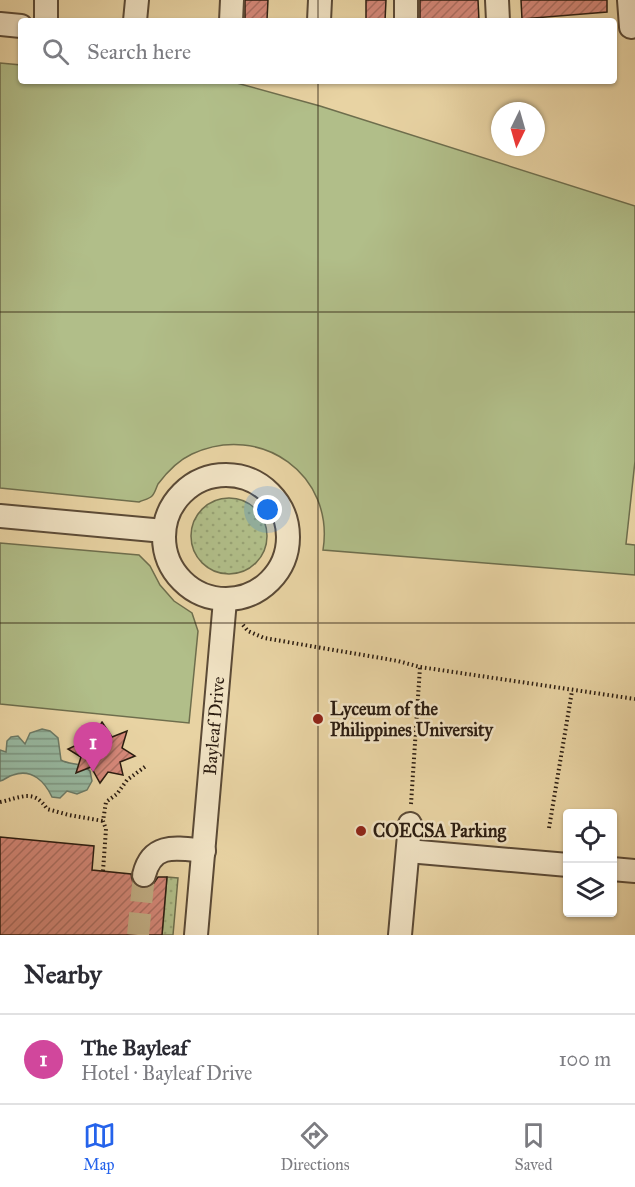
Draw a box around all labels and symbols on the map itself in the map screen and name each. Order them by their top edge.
north arrow [491,102,545,156]
your location [253,495,282,524]
street label: Bayleaf Drive [199,675,229,776]
place label: Lyceum of the Philippines University [330,698,494,742]
marker: Lyceum of the Philippines University [311,712,325,726]
pin: 1 [74,722,112,772]
place label: COECSA Parking [373,820,507,843]
marker: COECSA Parking [354,824,368,838]

